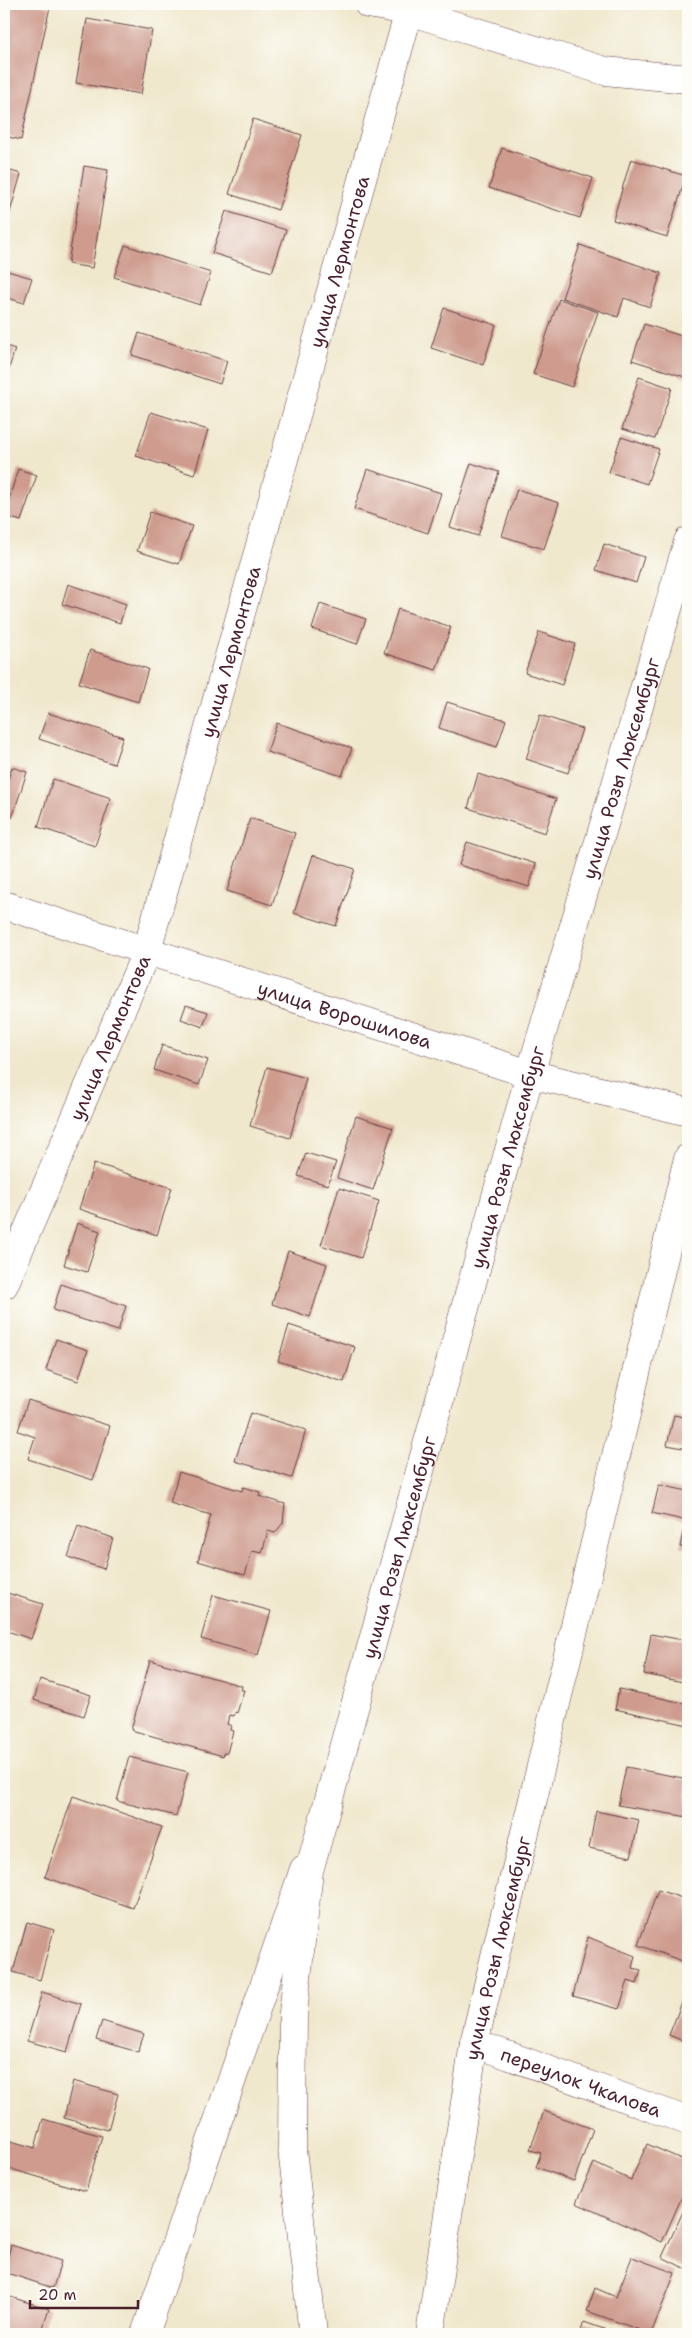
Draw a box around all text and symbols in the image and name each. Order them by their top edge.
street label: улица Лермонтова [304,173,376,351]
street label: улица Лермонтова [195,563,267,741]
street label: улица Розы Люксембург [576,654,666,882]
street label: улица Лермонтова [64,951,156,1124]
street label: улица Ворошилова [254,975,435,1055]
street label: улица Розы Люксембург [465,1042,551,1271]
street label: улица Розы Люксембург [356,1433,442,1662]
street label: улица Розы Люксембург [460,1833,537,2062]
street label: переулок Чкалова [497,2042,665,2123]
scale bar [30,2278,138,2310]
text: 20 m [38,2285,77,2305]

